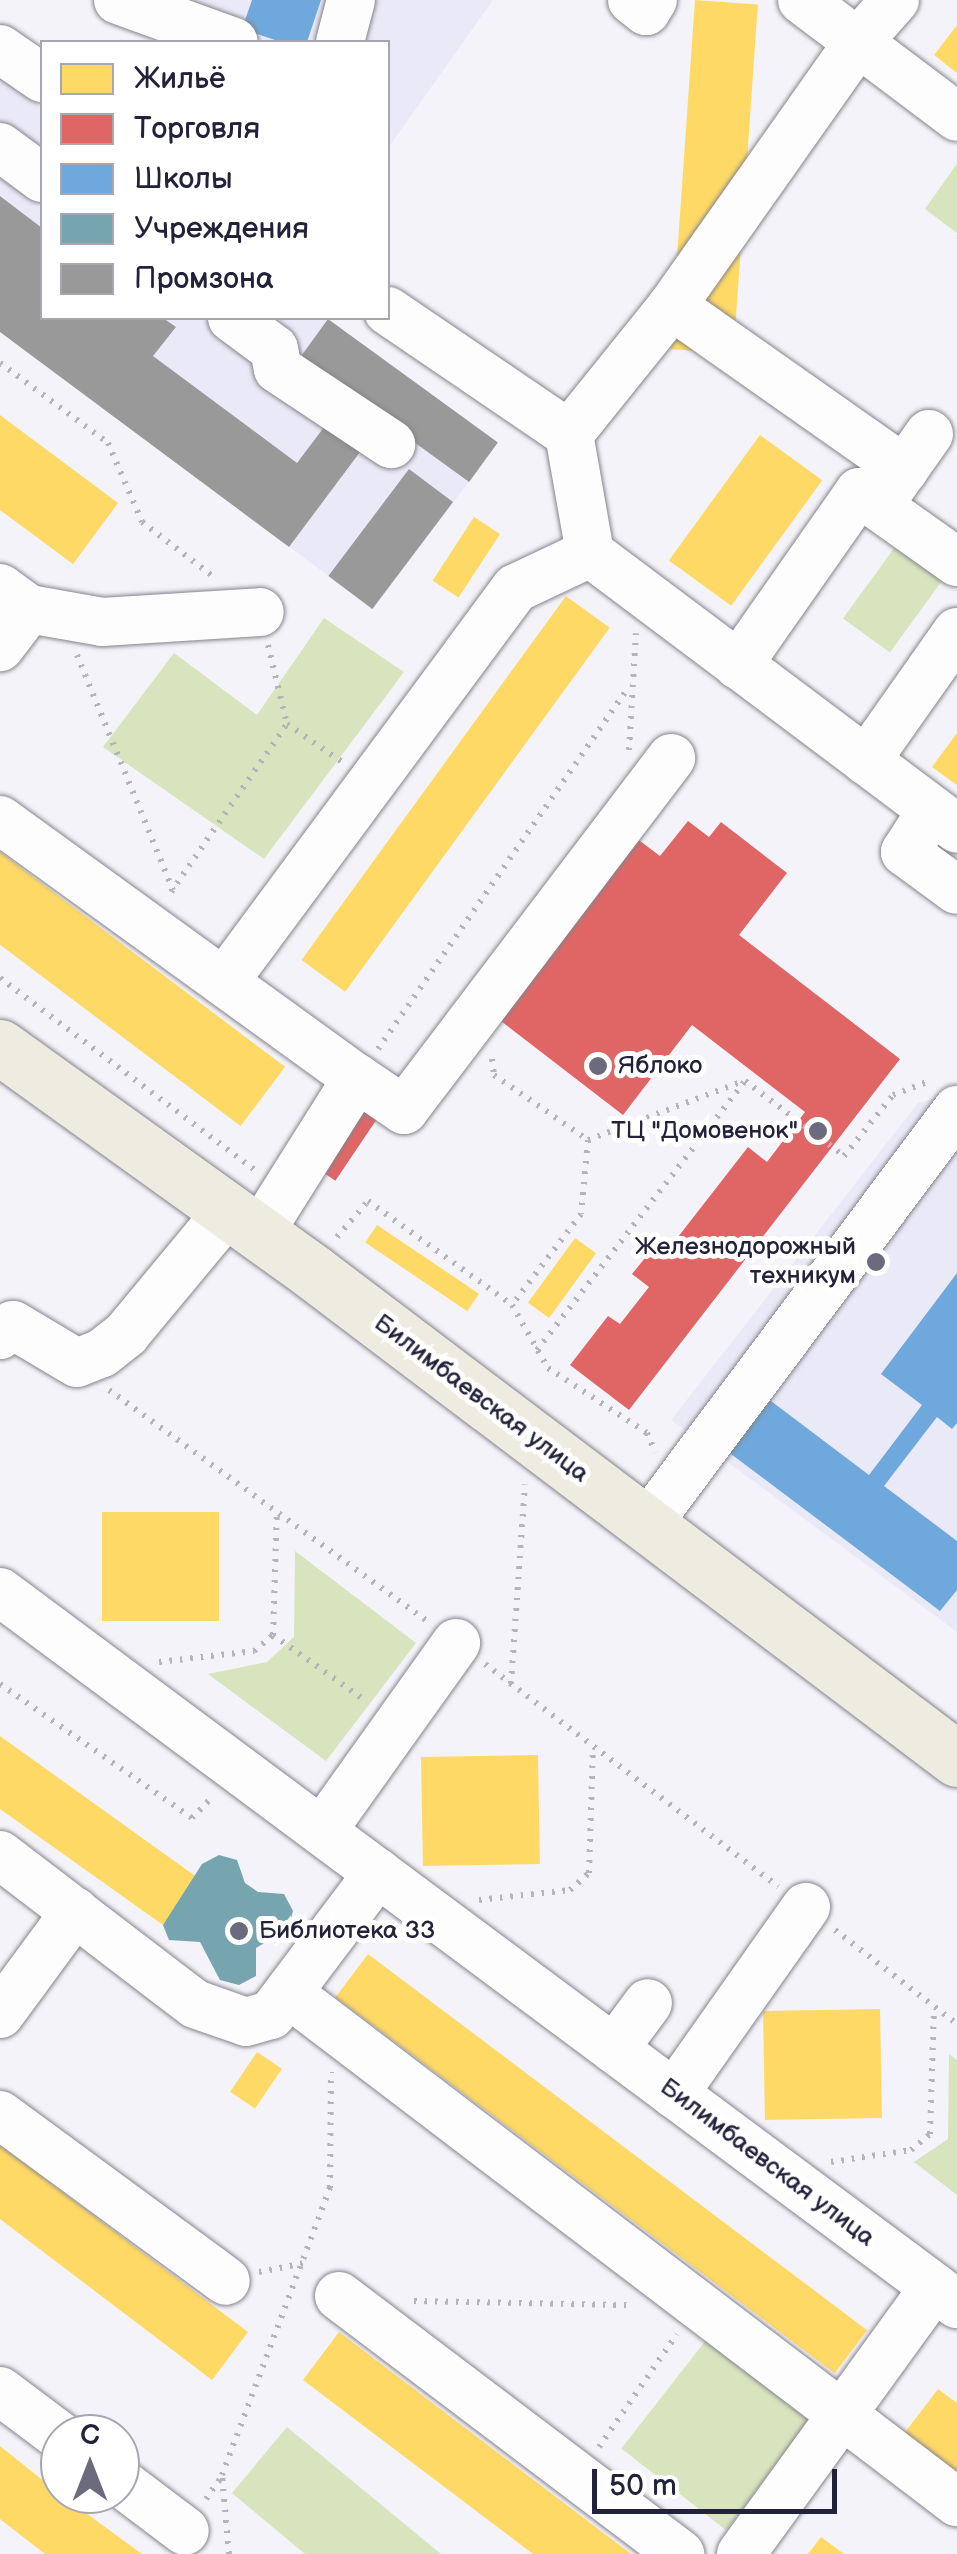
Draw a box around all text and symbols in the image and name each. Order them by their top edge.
legend [40,40,390,320]
text: Жильё [134,61,225,97]
text: Торговля [134,111,260,147]
text: Школы [134,161,232,197]
text: Учреждения [134,211,309,247]
text: Промзона [134,261,274,297]
place label: Яблоко [618,1051,702,1081]
marker: Яблоко [587,1055,609,1077]
place label: ТЦ "Домовенок" [611,1116,798,1146]
marker: ТЦ "Домовенок" [807,1120,829,1142]
place label: Железнодорожный техникум [635,1233,856,1292]
marker: Железнодорожный техникум [865,1251,887,1273]
street label: Билимбаевская улица [368,1308,594,1490]
place label: Библиотека 33 [259,1916,435,1946]
marker: Библиотека 33 [228,1920,250,1942]
street label: Билимбаевская улица [654,2072,880,2254]
north arrow [40,2414,140,2514]
text: С [80,2419,100,2452]
scale bar [597,2449,842,2511]
text: 50 m [609,2468,677,2504]

